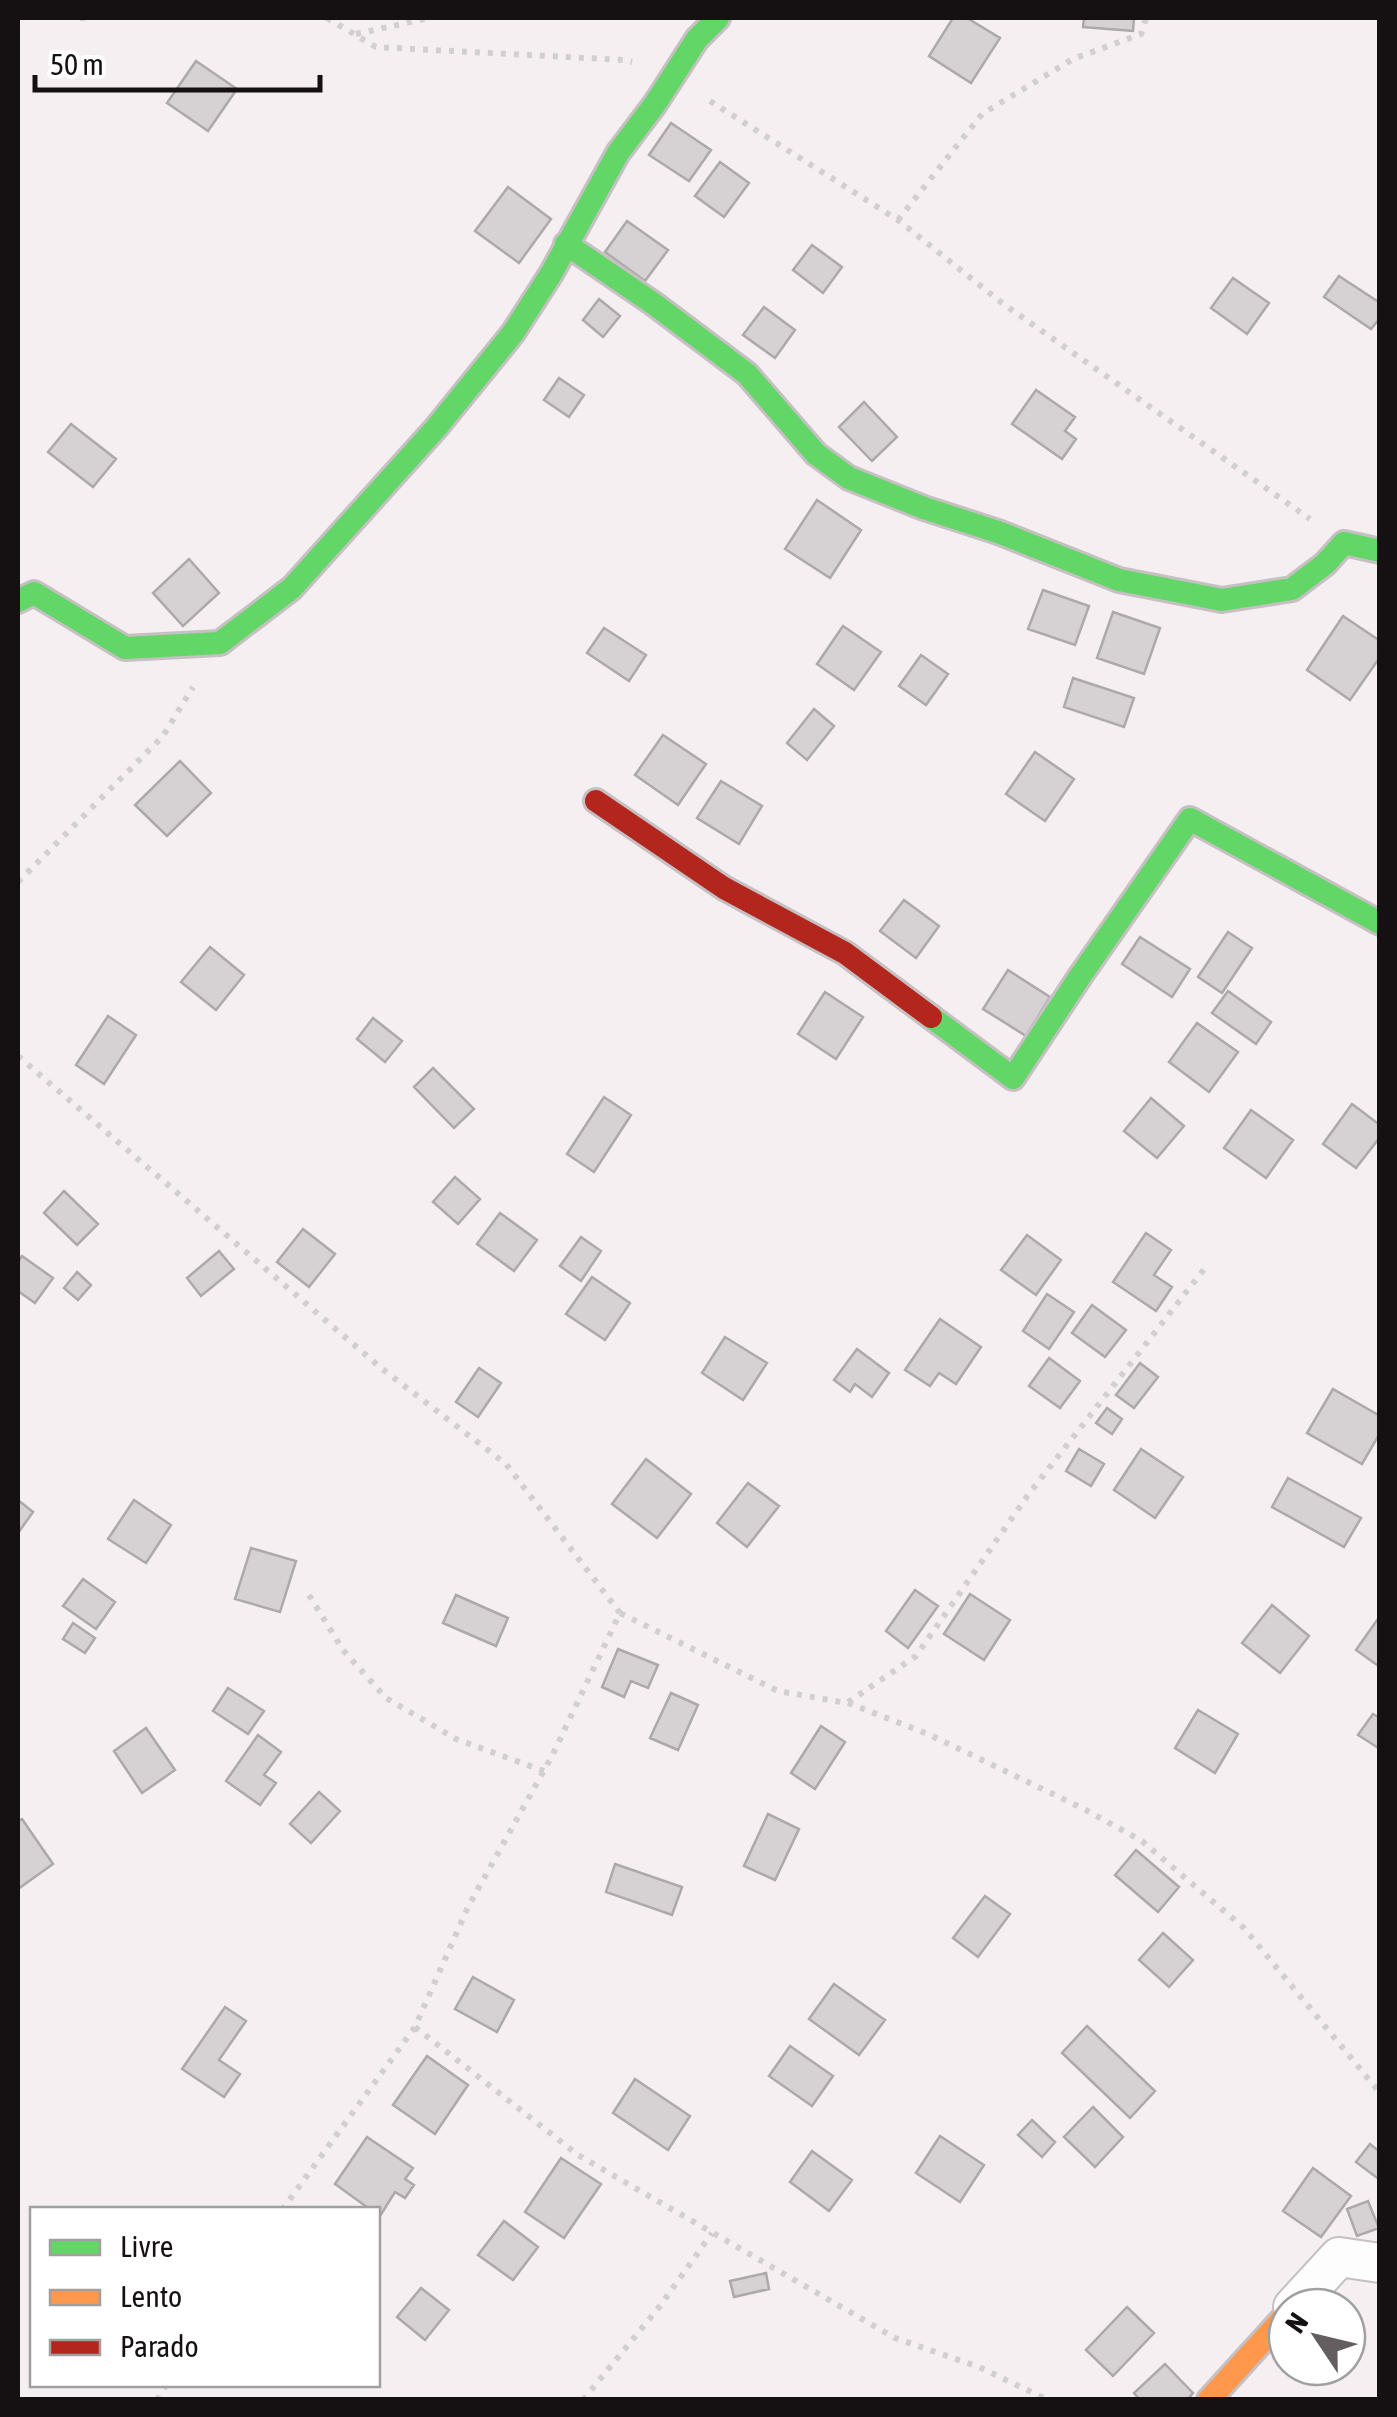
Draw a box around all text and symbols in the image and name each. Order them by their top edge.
scale bar [35,30,320,92]
text: 50 m [50,47,104,81]
legend [30,2207,380,2387]
text: Livre [120,2229,173,2263]
text: Lento [120,2279,182,2313]
north arrow [1267,2287,1367,2387]
text: N [1279,2307,1314,2339]
text: Parado [120,2329,199,2363]

